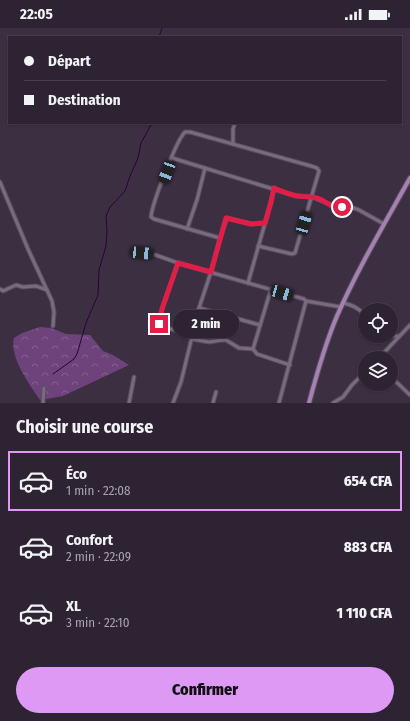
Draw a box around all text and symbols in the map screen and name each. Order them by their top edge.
text: 22:05 [20,5,53,23]
text: Départ [48,52,91,70]
text: Destination [48,91,121,109]
car [157,159,177,185]
route start [333,198,351,216]
car [295,210,313,236]
car [130,246,154,260]
car [269,284,295,302]
map controls [358,303,398,391]
button: locate [358,303,398,343]
callout: 2 min [173,310,239,338]
route end [150,315,168,333]
text: 2 min [192,316,220,331]
button: layers [358,351,398,391]
text: Choisir une course [16,416,153,438]
icon: car [18,463,54,499]
text: Éco [66,465,87,483]
text: 654 CFA [344,472,392,490]
text: 1 min · 22:08 [66,483,131,498]
icon: car [18,529,54,565]
text: Confort [66,531,113,549]
text: 883 CFA [344,538,392,556]
text: 2 min · 22:09 [66,549,131,564]
icon: car [18,595,54,631]
text: XL [66,597,81,615]
text: 1 110 CFA [336,604,392,622]
text: 3 min · 22:10 [66,615,129,630]
button: Confirmer [16,667,394,713]

